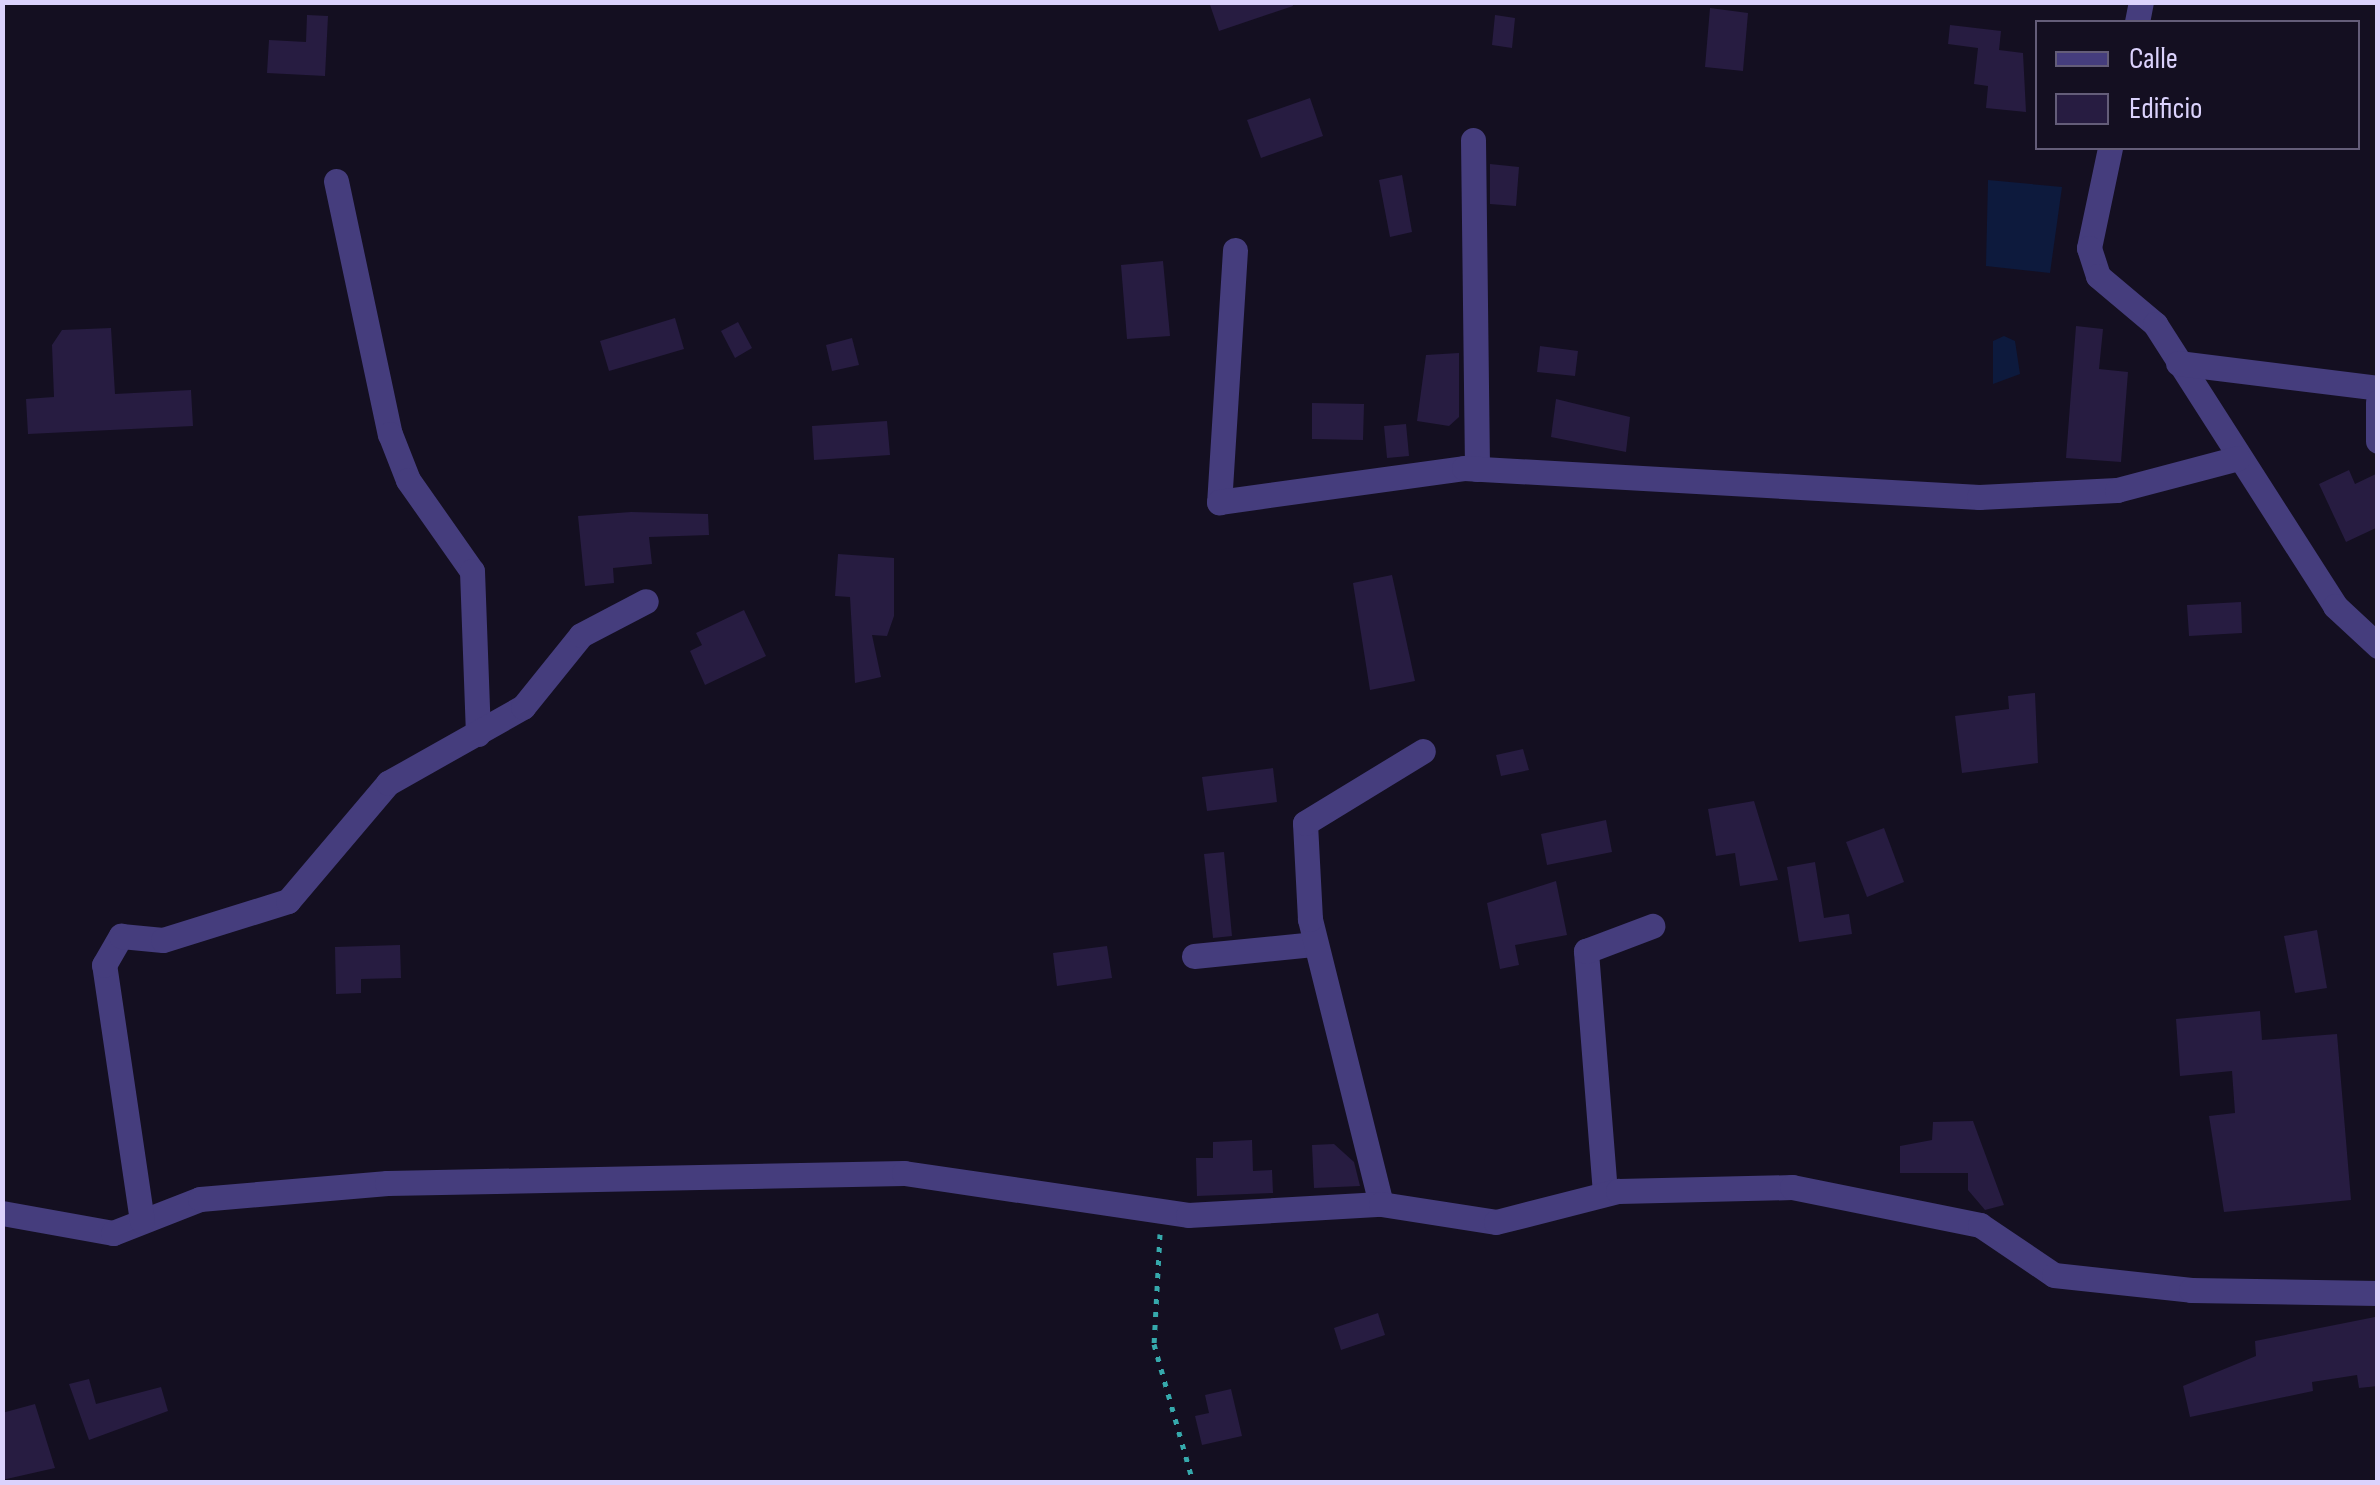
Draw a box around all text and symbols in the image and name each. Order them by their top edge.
legend [2035,20,2360,150]
text: Calle [2129,41,2178,77]
text: Edificio [2129,91,2202,127]

